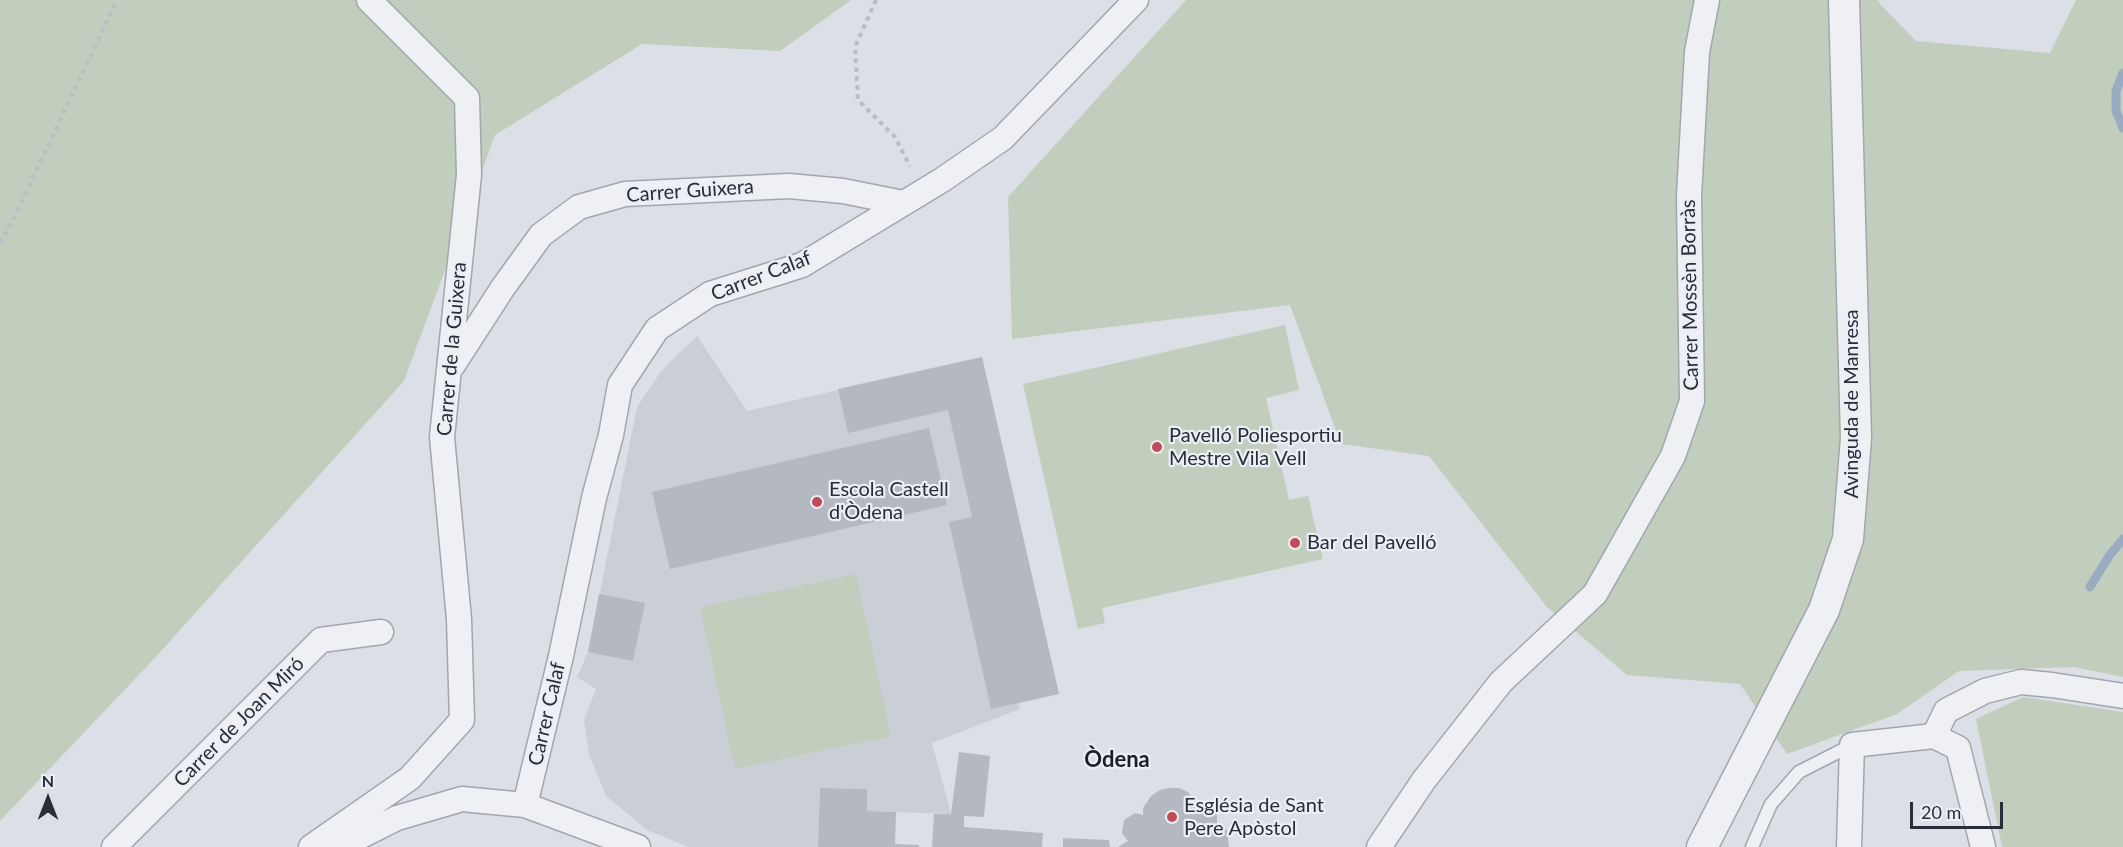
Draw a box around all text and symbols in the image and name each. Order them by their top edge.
street label: Carrer Guixera [625,175,755,207]
street label: Carrer Mossèn Borràs [1676,199,1704,391]
street label: Carrer Calaf [708,246,814,306]
street label: Carrer de la Guixera [432,261,472,437]
street label: Avinguda de Manresa [1840,309,1864,499]
place label: Pavelló Poliesportiu Mestre Vila Vell [1169,424,1342,471]
marker: Pavelló Poliesportiu Mestre Vila Vell [1150,440,1164,454]
place label: Escola Castell d'Òdena [829,478,949,525]
marker: Escola Castell d'Òdena [810,495,824,509]
place label: Bar del Pavelló [1307,531,1437,555]
marker: Bar del Pavelló [1288,536,1302,550]
street label: Carrer de Joan Miró [169,652,309,792]
street label: Carrer Calaf [523,660,571,768]
district label: Òdena [1084,747,1150,773]
north arrow [18,769,78,829]
text: N [42,771,54,790]
scale bar [1913,790,2006,828]
place label: Església de Sant Pere Apòstol [1184,794,1324,841]
text: 20 m [1921,801,1961,823]
marker: Església de Sant Pere Apòstol [1165,810,1179,824]

